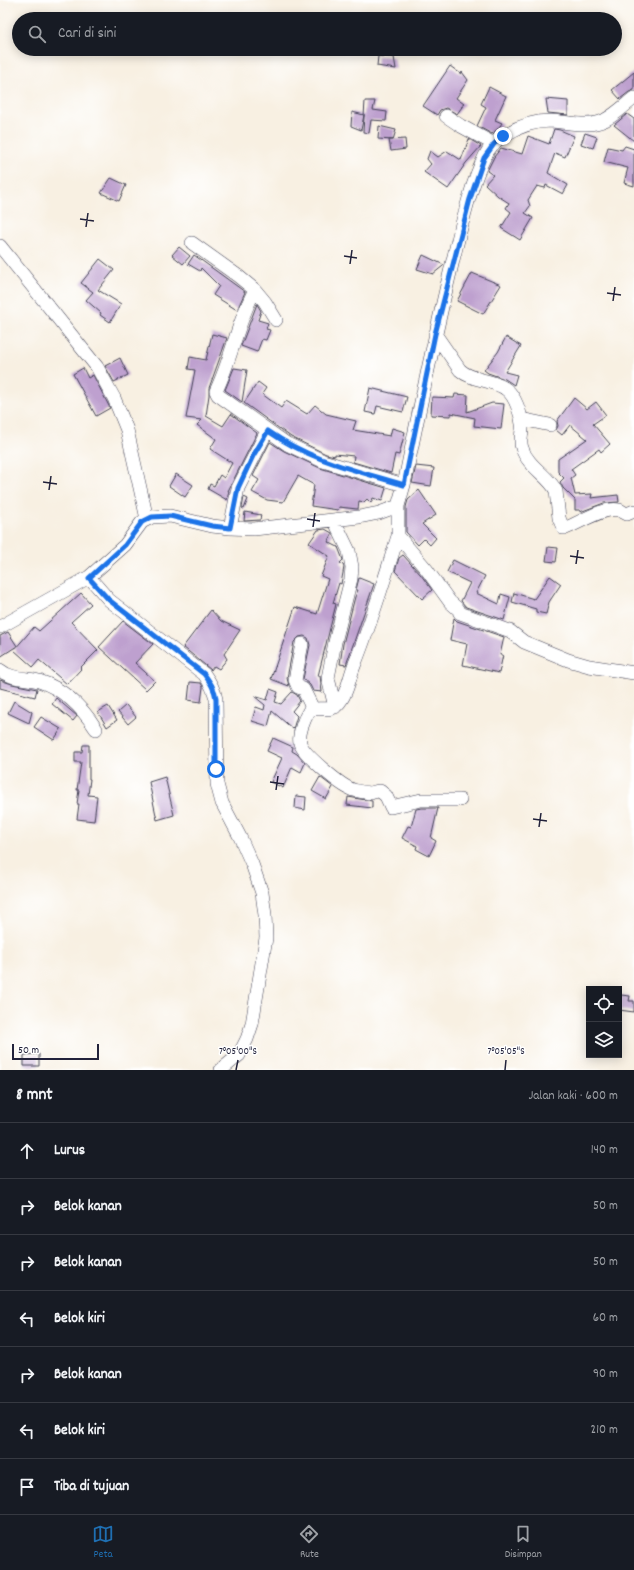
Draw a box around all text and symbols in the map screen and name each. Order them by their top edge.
search box [12,12,622,56]
icon: search [26,23,48,45]
text: Cari di sini [58,23,116,45]
route end [494,127,512,145]
route start [207,760,225,778]
map controls [586,986,622,1058]
button: locate [586,986,622,1022]
button: layers [586,1022,622,1058]
scale bar [12,1042,99,1061]
text: 50 m [18,1043,39,1059]
text: 7°05'00"S [219,1045,257,1059]
text: 7°05'05"S [487,1045,525,1059]
text: 8 mnt [16,1084,53,1108]
text: Jalan kaki · 600 m [528,1087,618,1106]
icon: ahead [16,1140,38,1162]
text: Lurus [54,1140,85,1162]
text: 140 m [591,1141,618,1160]
icon: right [16,1196,38,1218]
text: Belok kanan [54,1196,122,1218]
text: 50 m [593,1197,618,1216]
icon: right [16,1252,38,1274]
text: Belok kanan [54,1252,122,1274]
text: 50 m [593,1253,618,1272]
icon: left [16,1308,38,1330]
text: Belok kiri [54,1308,105,1330]
text: 60 m [593,1309,618,1328]
icon: right [16,1364,38,1386]
text: Belok kanan [54,1364,122,1386]
text: 90 m [593,1365,618,1384]
icon: left [16,1420,38,1442]
text: Belok kiri [54,1420,105,1442]
text: 210 m [590,1421,618,1440]
icon: arrive [16,1476,38,1498]
text: Tiba di tujuan [54,1476,129,1498]
tab: Peta [92,1523,114,1563]
tab: Rute [298,1523,320,1563]
tab: Disimpan [505,1523,542,1563]

